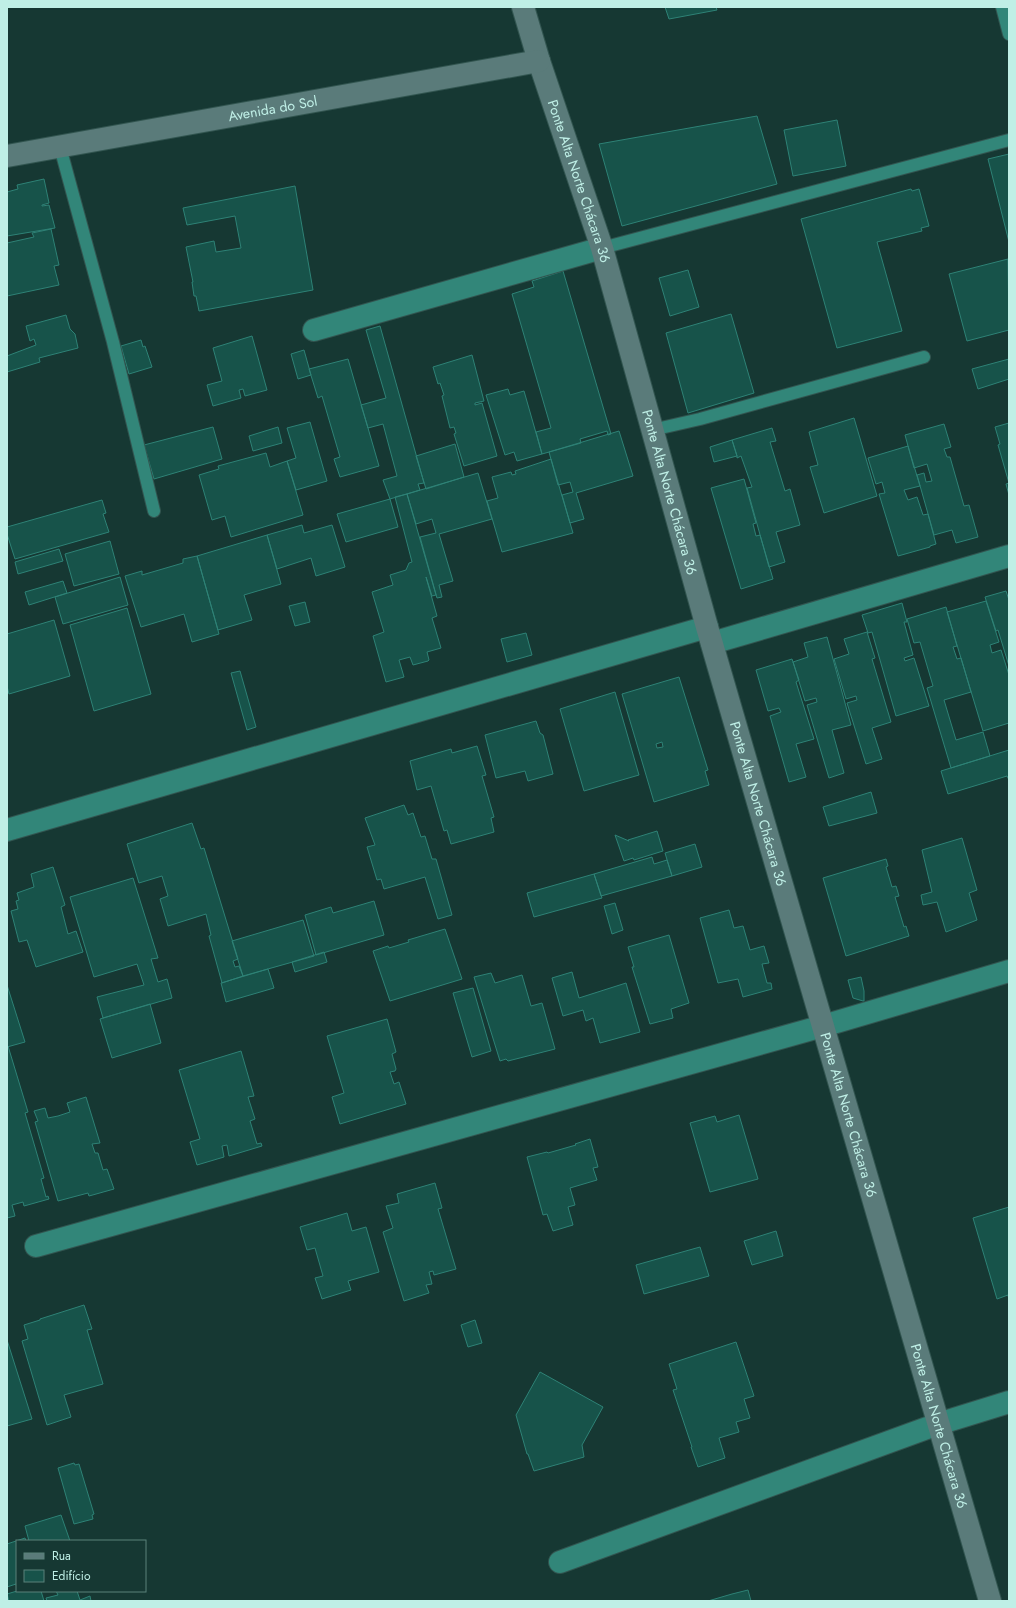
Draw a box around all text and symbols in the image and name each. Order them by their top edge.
street label: Avenida do Sol [227,91,319,126]
street label: Ponte Alta Norte Chácara 36 [543,97,616,265]
street label: Ponte Alta Norte Chácara 36 [637,407,702,577]
street label: Ponte Alta Norte Chácara 36 [725,719,792,889]
street label: Ponte Alta Norte Chácara 36 [815,1030,882,1200]
street label: Ponte Alta Norte Chácara 36 [906,1341,973,1511]
legend [16,1540,146,1592]
text: Rua [52,1547,71,1565]
text: Edifício [52,1567,91,1585]

